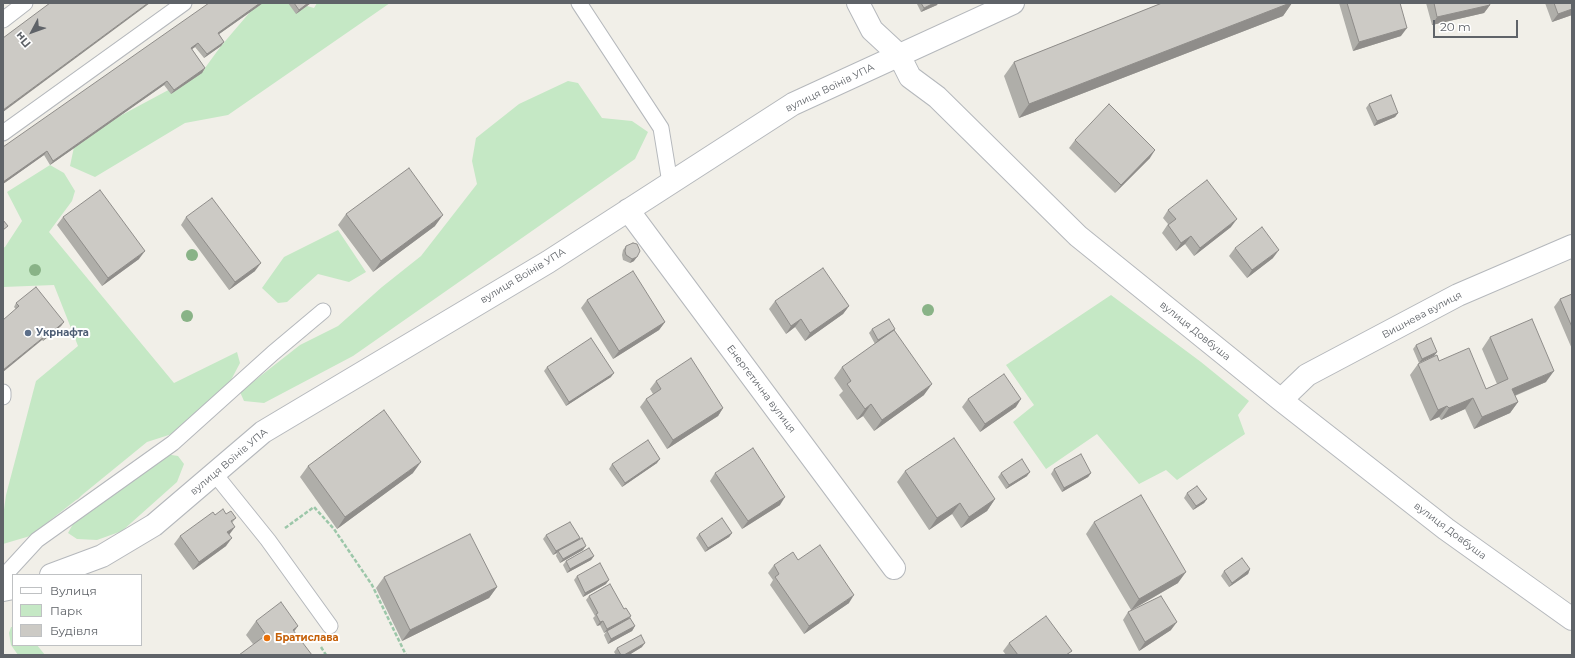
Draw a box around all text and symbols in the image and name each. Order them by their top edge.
north arrow [12,12,52,52]
scale bar [1435,12,1520,38]
text: 20 m [1440,19,1471,34]
text: Пн [12,29,34,51]
street label: вулиця Воїнів УПА [784,61,876,115]
street label: вулиця Воїнів УПА [478,246,568,306]
street label: Вишнева вулиця [1380,289,1464,341]
street label: вулиця Довбуша [1157,299,1233,363]
place label: Укрнафта [36,327,89,339]
marker: Укрнафта [23,328,33,338]
street label: Енергетична вулиця [724,343,798,435]
street label: вулиця Воїнів УПА [188,426,270,498]
street label: вулиця Довбуша [1411,500,1489,562]
legend [12,574,142,646]
text: Вулиця [50,583,97,598]
text: Парк [50,603,82,618]
text: Будівля [50,623,98,638]
place label: Братислава [275,632,339,644]
marker: Братислава [262,633,272,643]

